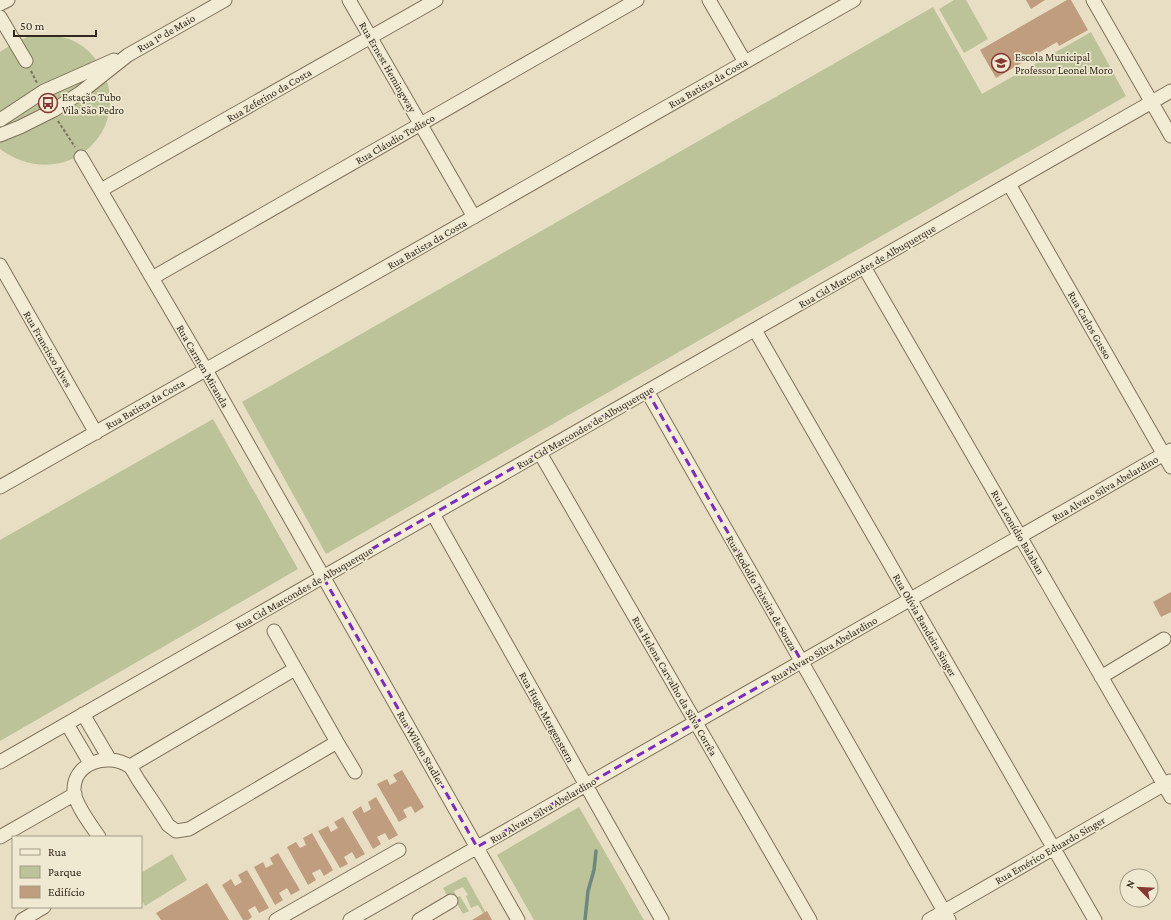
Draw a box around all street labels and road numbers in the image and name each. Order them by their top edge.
street label: Rua 1º de Maio [135,11,197,54]
street label: Rua Ernest Hemingway [356,20,419,116]
street label: Rua Batista da Costa [666,55,750,111]
street label: Rua Zeferino da Costa [225,66,313,124]
street label: Rua Cláudio Todisco [353,111,437,167]
street label: Rua Batista da Costa [385,216,469,272]
street label: Rua Cid Marcondes de Albuquerque [796,222,938,311]
street label: Rua Carlos Gusso [1066,289,1114,361]
street label: Rua Francisco Alves [21,309,75,389]
street label: Rua Carmen Miranda [174,322,232,410]
street label: Rua Batista da Costa [103,376,187,432]
street label: Rua Cid Marcondes de Albuquerque [514,383,656,472]
street label: Rua Alvaro Silva Abelardino [1050,452,1161,523]
street label: Rua Leonídio Balaban [989,488,1047,576]
street label: Rua Rodolfo Teixeira de Souza [724,533,800,653]
street label: Rua Cid Marcondes de Albuquerque [233,544,375,633]
street label: Rua Olívia Bandeira Singer [890,572,959,679]
street label: Rua Alvaro Silva Abelardino [769,613,880,684]
street label: Rua Helena Carvalho da Silva Corrêa [630,614,720,758]
street label: Rua Hugo Morgenstern [516,670,577,765]
street label: Rua Wilson Stadler [395,709,447,787]
street label: Rua Alvaro Silva Abelardino [488,774,599,845]
street label: Rua Emérico Eduardo Singer [993,814,1108,887]

